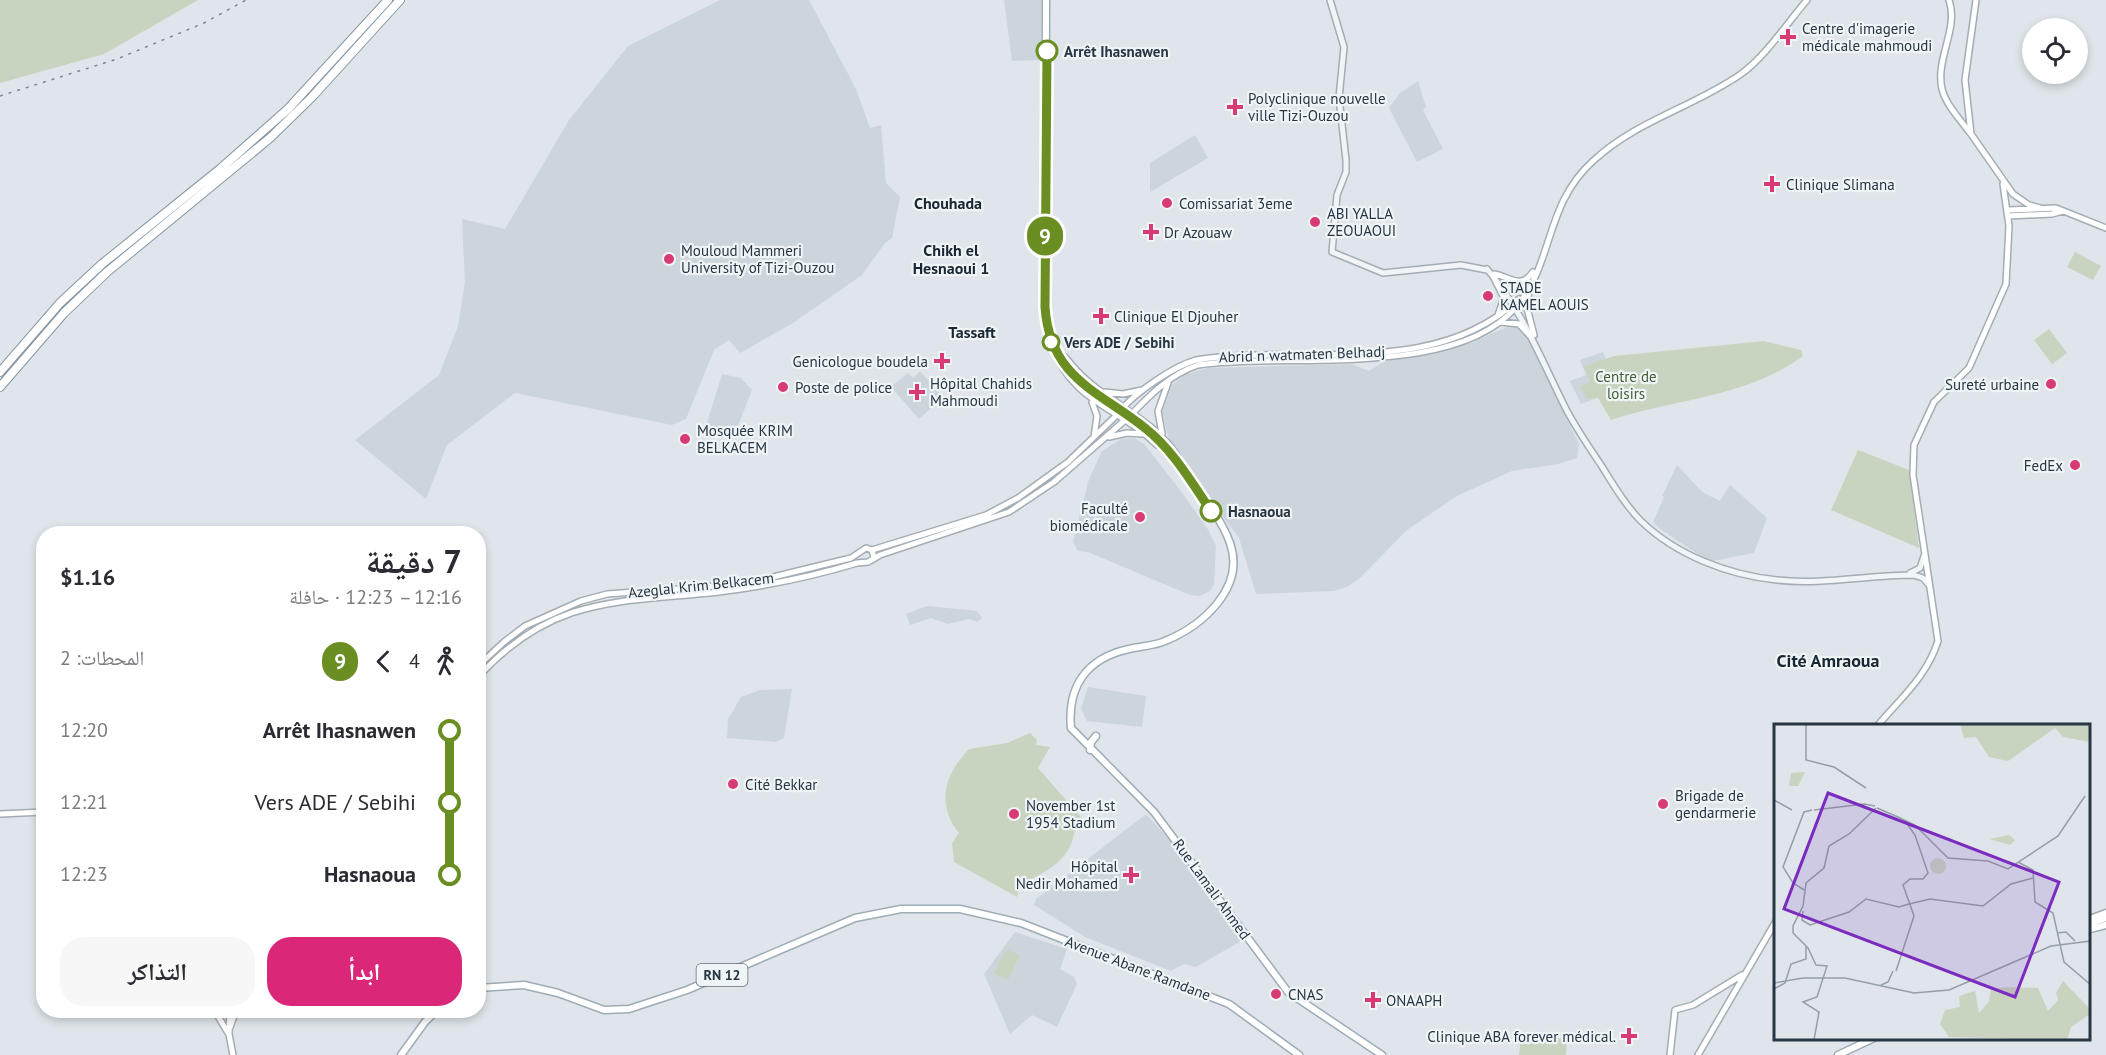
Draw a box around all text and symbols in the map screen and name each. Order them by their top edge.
map controls [2022,18,2088,84]
button: locate [2022,18,2088,84]
place label: Centre d'imagerie médicale mahmoudi [1802,19,1932,55]
marker: Centre d'imagerie médicale mahmoudi [1779,28,1797,46]
marker: Arrêt Ihasnawen [1036,40,1058,62]
place label: Arrêt Ihasnawen [1064,42,1169,61]
place label: Polyclinique nouvelle ville Tizi-Ouzou [1248,89,1386,125]
marker: Polyclinique nouvelle ville Tizi-Ouzou [1226,98,1244,116]
marker: Clinique Slimana [1763,175,1781,193]
place label: Clinique Slimana [1786,175,1895,194]
district label: Chouhada [914,193,982,213]
place label: Comissariat 3eme [1179,194,1293,213]
marker: Comissariat 3eme [1160,196,1174,210]
place label: ABI YALLA ZEOUAOUI [1327,204,1396,240]
marker: ABI YALLA ZEOUAOUI [1308,215,1322,229]
line badge: 9 [1026,216,1064,256]
text: 9 [1039,223,1051,250]
marker: Dr Azouaw [1142,223,1160,241]
place label: Dr Azouaw [1164,223,1232,242]
district label: Chikh el Hesnaoui 1 [913,240,989,278]
place label: Mouloud Mammeri University of Tizi-Ouzou [681,241,834,277]
marker: Mouloud Mammeri University of Tizi-Ouzou [662,252,676,266]
place label: STADE KAMEL AOUIS [1500,278,1589,314]
marker: STADE KAMEL AOUIS [1481,289,1495,303]
marker: Clinique El Djouher [1092,307,1110,325]
place label: Clinique El Djouher [1114,307,1238,326]
district label: Tassaft [948,322,996,342]
marker: Vers ADE / Sebihi [1042,333,1060,351]
place label: Vers ADE / Sebihi [1063,333,1175,352]
street label: Abrid n watmaten Belhadj [1218,342,1386,366]
place label: Genicologue boudela [793,352,928,371]
marker: Genicologue boudela [933,352,951,370]
park label: Centre de loisirs [1595,367,1657,403]
place label: Hôpital Chahids Mahmoudi [930,374,1032,410]
place label: Sureté urbaine [1945,375,2039,394]
marker: Sureté urbaine [2044,377,2058,391]
place label: Poste de police [795,378,892,397]
marker: Poste de police [776,380,790,394]
marker: Hôpital Chahids Mahmoudi [908,383,926,401]
place label: Mosquée KRIM BELKACEM [697,421,793,457]
marker: Mosquée KRIM BELKACEM [678,432,692,446]
place label: FedEx [2024,456,2063,475]
marker: FedEx [2068,458,2082,472]
place label: Faculté biomédicale [1050,499,1128,535]
marker: Hasnaoua [1200,500,1222,522]
place label: Hasnaoua [1228,502,1291,521]
marker: Faculté biomédicale [1133,510,1147,524]
text: 7 دقيقة [366,539,462,582]
text: $1.16 [60,563,115,591]
street label: Azeglal Krim Belkacem [627,568,775,602]
text: 12:16 – 12:23 · حافلة [289,584,462,610]
text: المحطات: 2 [60,645,144,671]
icon: back [367,645,400,678]
icon: walk [429,645,462,678]
text: 9 [334,648,346,675]
text: 4 [409,648,420,674]
district label: Cité Amraoua [1777,649,1880,672]
text: Arrêt Ihasnawen [263,716,416,744]
text: 12:20 [60,717,108,743]
inset map [1774,724,2091,1040]
place label: Cité Bekkar [745,775,817,794]
marker: Cité Bekkar [726,777,740,791]
place label: Brigade de gendarmerie [1675,786,1756,822]
text: Vers ADE / Sebihi [255,788,416,816]
text: 12:21 [60,789,108,815]
place label: November 1st 1954 Stadium [1026,796,1116,832]
marker: Brigade de gendarmerie [1656,797,1670,811]
marker: November 1st 1954 Stadium [1007,807,1021,821]
street label: Rue Lamali Ahmed [1169,835,1255,943]
place label: Hôpital Nedir Mohamed [1016,857,1119,893]
text: Hasnaoua [324,860,416,888]
text: 12:23 [60,861,108,887]
marker: Hôpital Nedir Mohamed [1122,866,1140,884]
street label: Avenue Abane Ramdane [1063,931,1213,1005]
button: التذاكر [60,937,255,1006]
button: ابدأ [267,937,462,1006]
road number: RN 12 [696,964,748,986]
place label: CNAS [1288,985,1323,1004]
marker: CNAS [1269,987,1283,1001]
marker: ONAAPH [1364,991,1382,1009]
place label: ONAAPH [1386,991,1442,1010]
place label: Clinique ABA forever médical. [1427,1027,1616,1046]
marker: Clinique ABA forever médical. [1620,1027,1638,1045]

